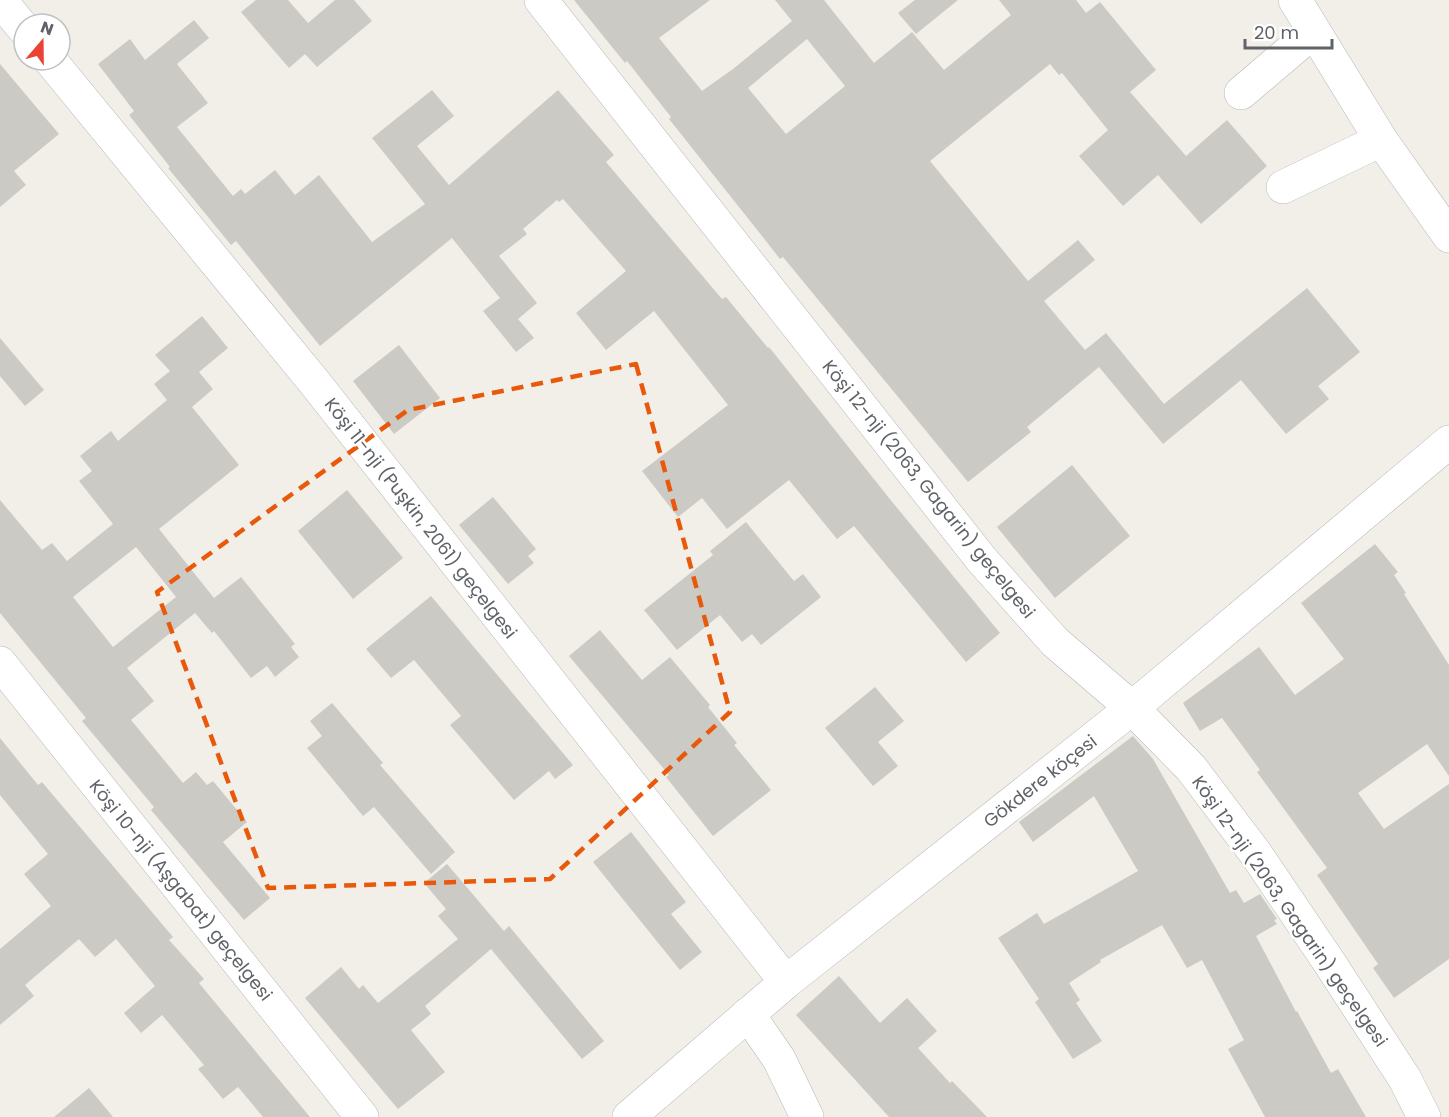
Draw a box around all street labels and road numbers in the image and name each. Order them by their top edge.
street label: Köşi 12-nji (2063, Gagarin) geçelgesi [817,355,1041,623]
street label: Köşi 11-nji (Puşkin, 2061) geçelgesi [319,392,523,644]
street label: Gökdere köçesi [978,729,1102,833]
street label: Köşi 12-nji (2063, Gagarin) geçelgesi [1186,770,1394,1052]
street label: Köşi 10-nji (Aşgabat) geçelgesi [84,774,278,1006]

